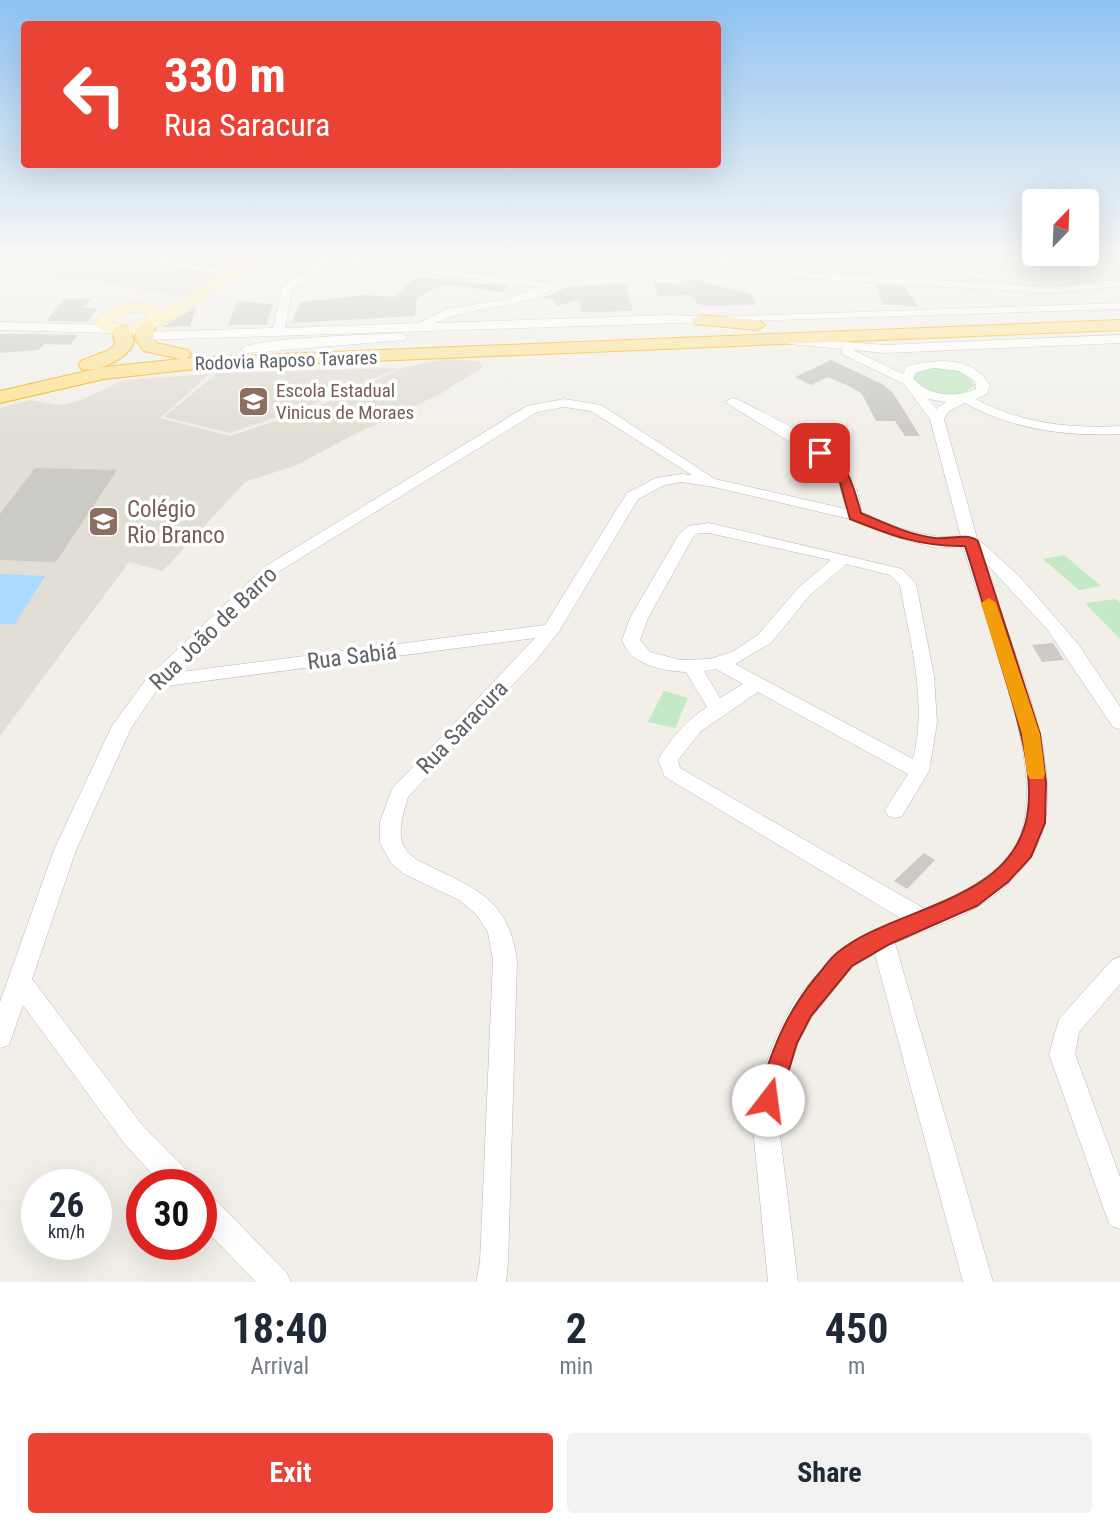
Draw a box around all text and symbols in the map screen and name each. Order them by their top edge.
text: 330 m [164,47,286,104]
icon: left [49,49,140,140]
text: Rua Saracura [164,106,330,144]
north arrow [1022,189,1099,266]
map controls [1022,189,1099,266]
street label: Rodovia Raposo Tavares [194,346,378,375]
place label: Escola Estadual Vinicus de Moraes [276,379,414,424]
school or university icon: Escola Estadual Vinicus de Moraes [236,384,270,418]
pin [790,423,850,483]
icon: arrive [801,434,839,472]
place label: Colégio Rio Branco [127,496,225,549]
school or university icon: Colégio Rio Branco [87,505,121,539]
street label: Rua João de Barro [144,561,283,696]
street label: Rua Sabiá [306,638,398,675]
street label: Rua Saracura [411,675,514,780]
position arrow [731,1063,805,1137]
speed limit sign: 30 [126,1169,217,1260]
text: 26 [49,1185,84,1226]
text: km/h [48,1221,85,1242]
text: 18:40 [232,1304,328,1353]
text: 2 [566,1304,587,1353]
text: 450 [825,1304,888,1353]
text: Arrival [250,1353,309,1380]
text: min [559,1353,593,1380]
text: m [848,1353,865,1380]
button: Exit [28,1433,553,1513]
button: Share [567,1433,1092,1513]

